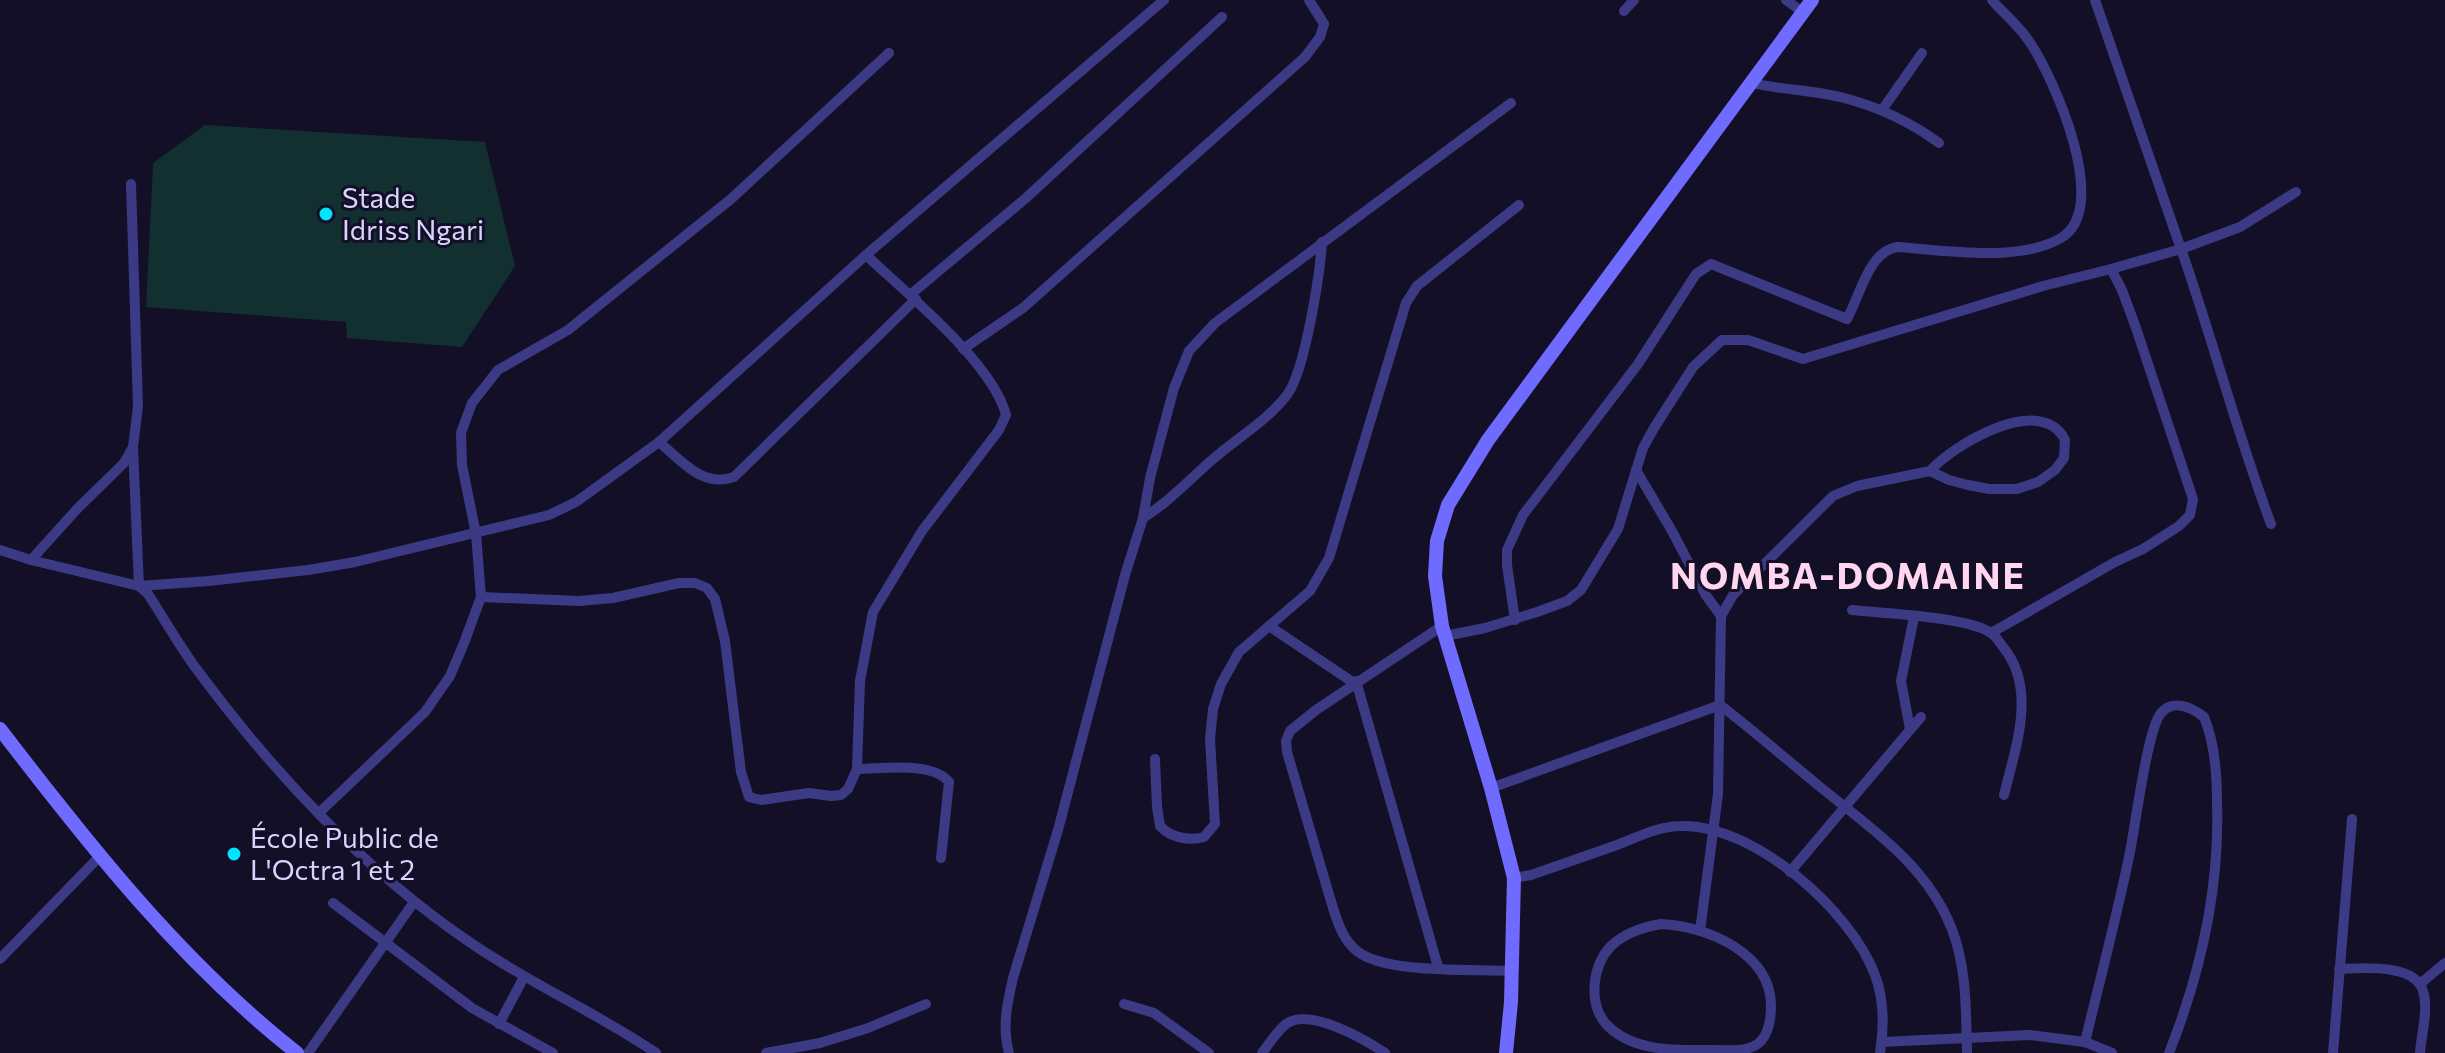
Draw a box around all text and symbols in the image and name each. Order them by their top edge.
place label: Stade Idriss Ngari [342,180,484,246]
marker: Stade Idriss Ngari [317,205,335,223]
district label: NOMBA-DOMAINE [1670,552,2026,596]
place label: École Public de L'Octra 1 et 2 [250,820,439,886]
marker: École Public de L'Octra 1 et 2 [225,845,243,863]

